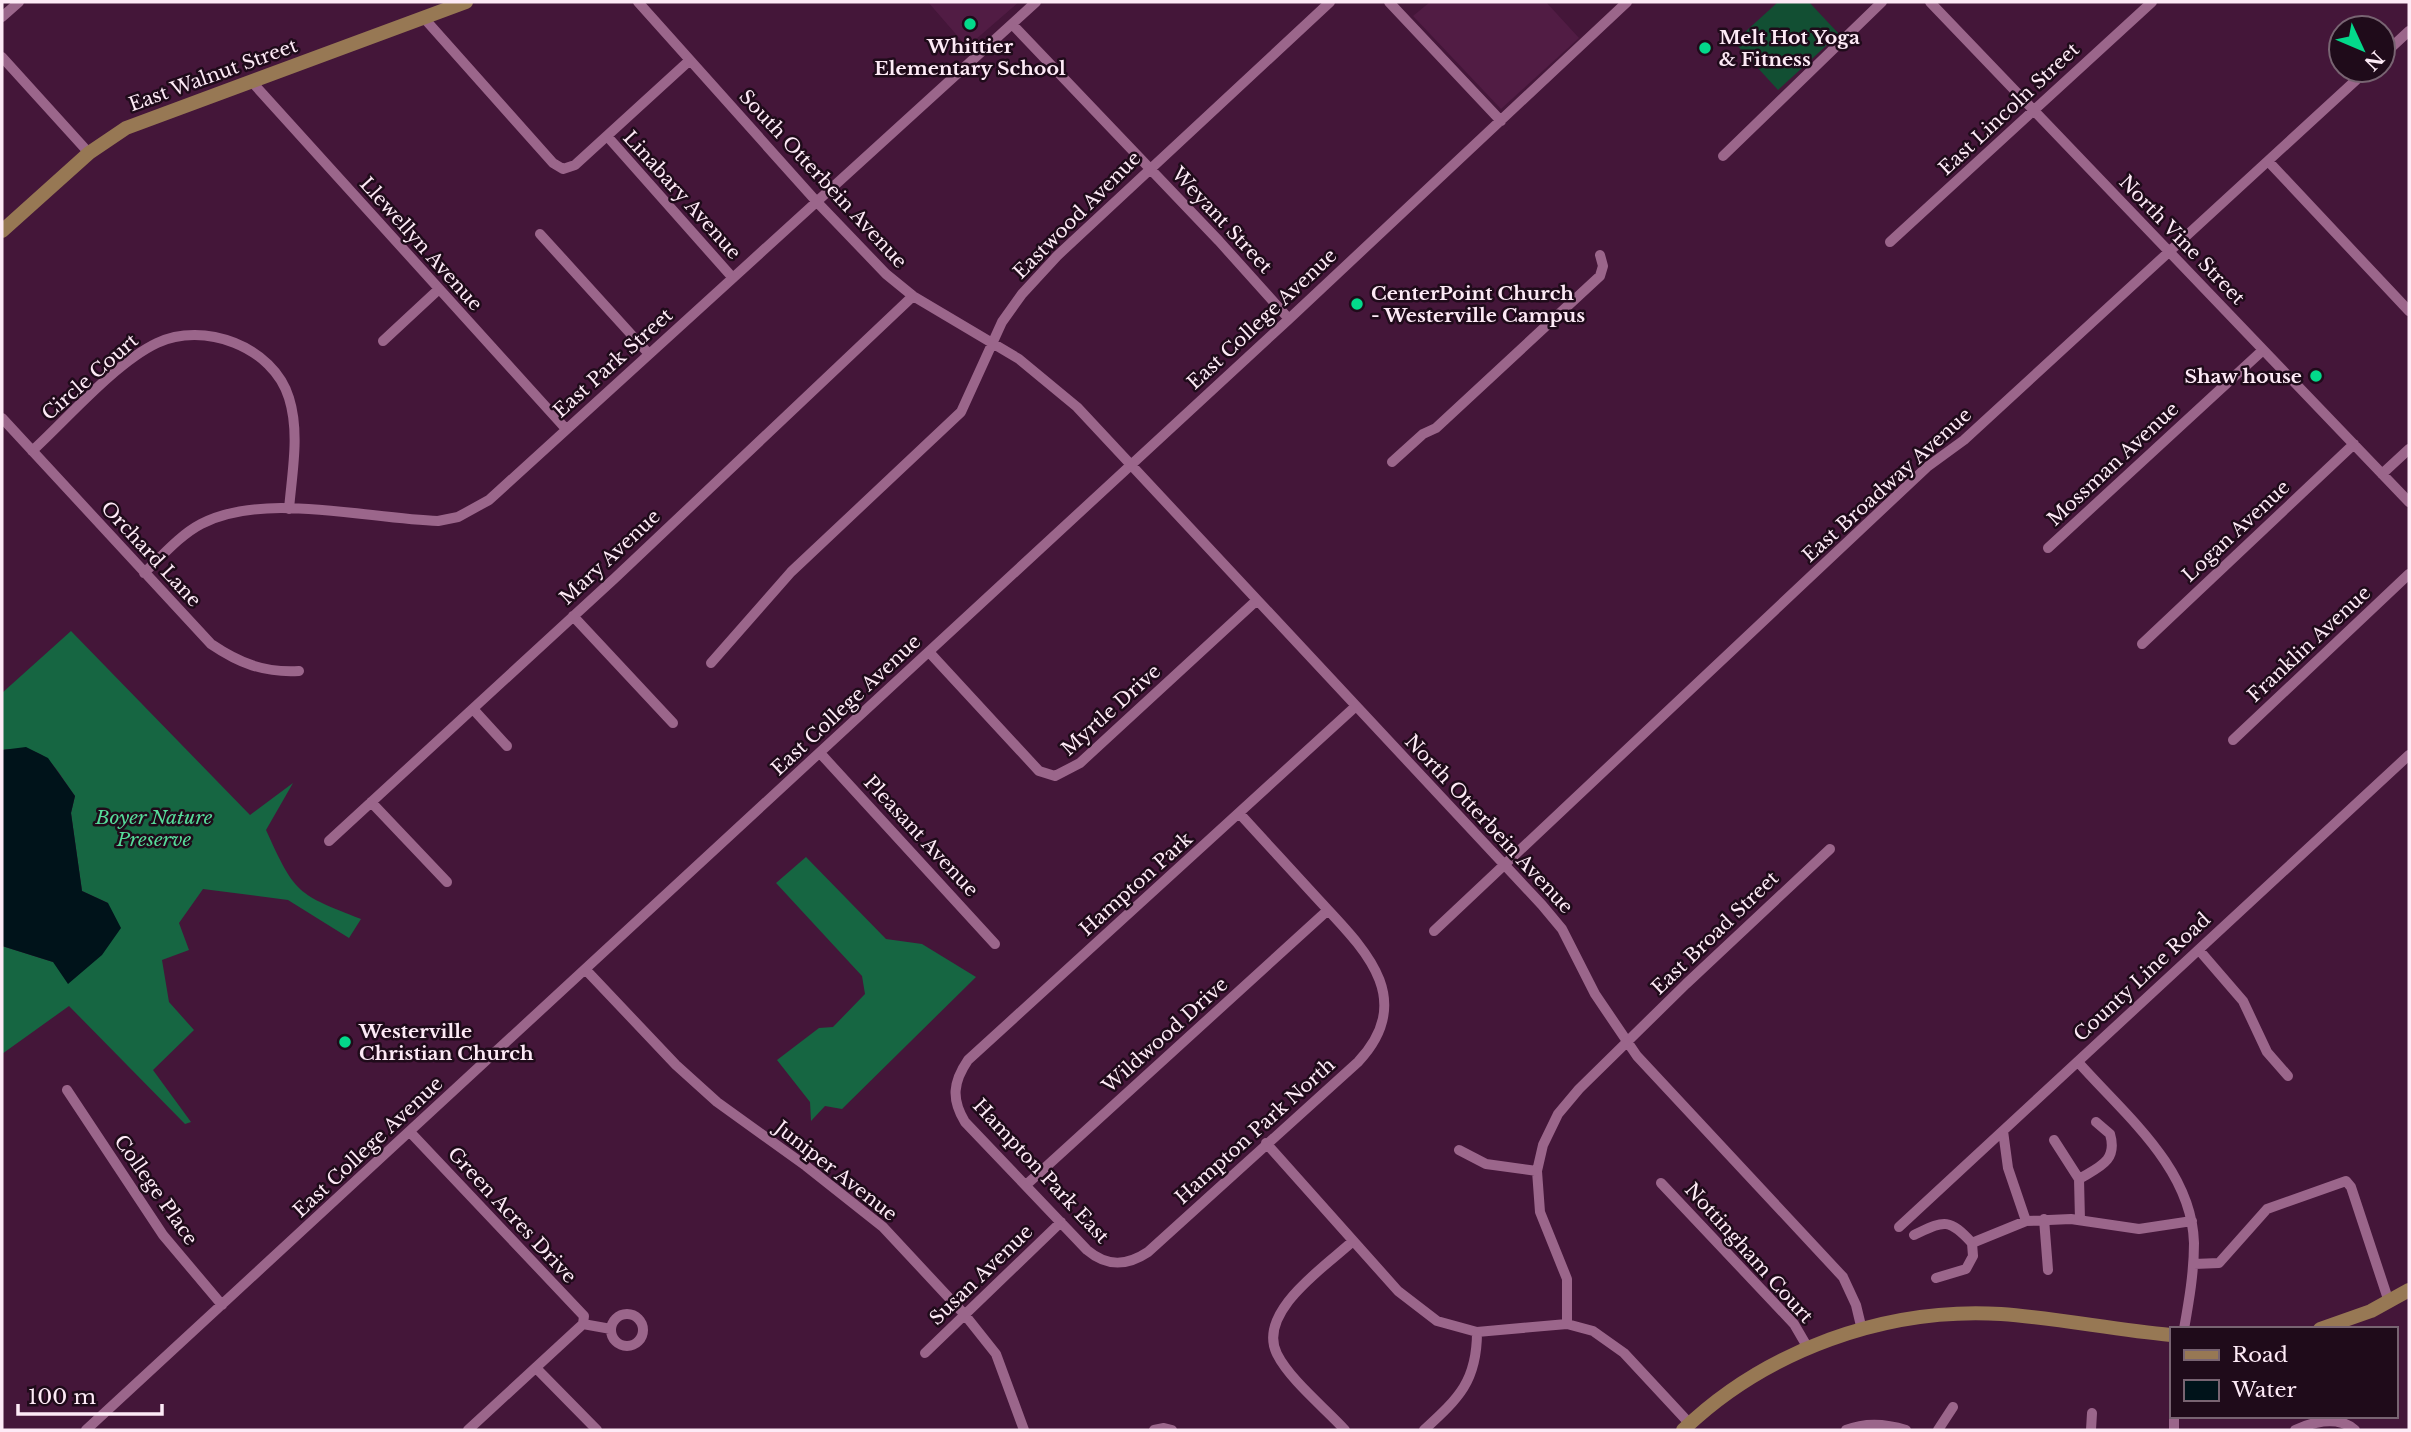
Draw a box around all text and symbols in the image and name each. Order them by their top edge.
north arrow [2327,14,2397,84]
marker: Whittier Elementary School [962,16,978,32]
place label: Melt Hot Yoga & Fitness [1719,26,1860,71]
street label: East Walnut Street [126,34,301,116]
place label: Whittier Elementary School [874,35,1066,80]
street label: East Lincoln Street [1934,37,2085,180]
marker: Melt Hot Yoga & Fitness [1697,40,1713,56]
text: N [2359,46,2388,75]
street label: South Otterbein Avenue [734,85,912,273]
street label: Linabary Avenue [618,126,746,264]
street label: Eastwood Avenue [1009,147,1145,283]
street label: Weyant Street [1166,161,1278,278]
street label: North Vine Street [2114,171,2250,310]
street label: Llewellyn Avenue [355,172,487,316]
street label: East College Avenue [1183,244,1341,394]
place label: CenterPoint Church - Westerville Campus [1371,282,1585,327]
marker: CenterPoint Church - Westerville Campus [1349,296,1365,312]
street label: East Park Street [549,303,678,422]
street label: Circle Court [37,328,143,425]
place label: Shaw house [2184,365,2302,388]
marker: Shaw house [2308,368,2324,384]
street label: Mossman Avenue [2043,397,2183,531]
street label: East Broadway Avenue [1798,403,1976,567]
street label: Logan Avenue [2178,475,2294,587]
street label: Orchard Lane [96,496,206,612]
street label: Mary Avenue [555,505,665,609]
street label: Franklin Avenue [2243,581,2375,707]
street label: East College Avenue [767,630,925,780]
street label: Myrtle Drive [1057,660,1165,760]
street label: North Otterbein Avenue [1400,730,1578,918]
street label: Pleasant Avenue [859,771,983,901]
park label: Boyer Nature Preserve [95,806,213,851]
street label: Hampton Park [1075,827,1197,941]
street label: East Broad Street [1647,866,1784,999]
street label: County Line Road [2069,908,2215,1046]
street label: Wildwood Drive [1097,973,1232,1098]
place label: Westerville Christian Church [358,1020,534,1065]
marker: Westerville Christian Church [337,1034,353,1050]
street label: Hampton Park North [1170,1053,1340,1209]
street label: East College Avenue [289,1072,447,1222]
street label: Hampton Park East [968,1094,1114,1249]
street label: Juniper Avenue [768,1114,902,1226]
street label: College Place [109,1130,203,1250]
street label: Green Acres Drive [443,1142,581,1288]
street label: Nottingham Court [1680,1178,1818,1328]
street label: Susan Avenue [925,1220,1037,1330]
legend [2170,1327,2397,1418]
text: Road [2232,1342,2288,1368]
scale bar [18,1372,161,1416]
text: Water [2231,1377,2296,1403]
text: 100 m [28,1384,96,1410]

